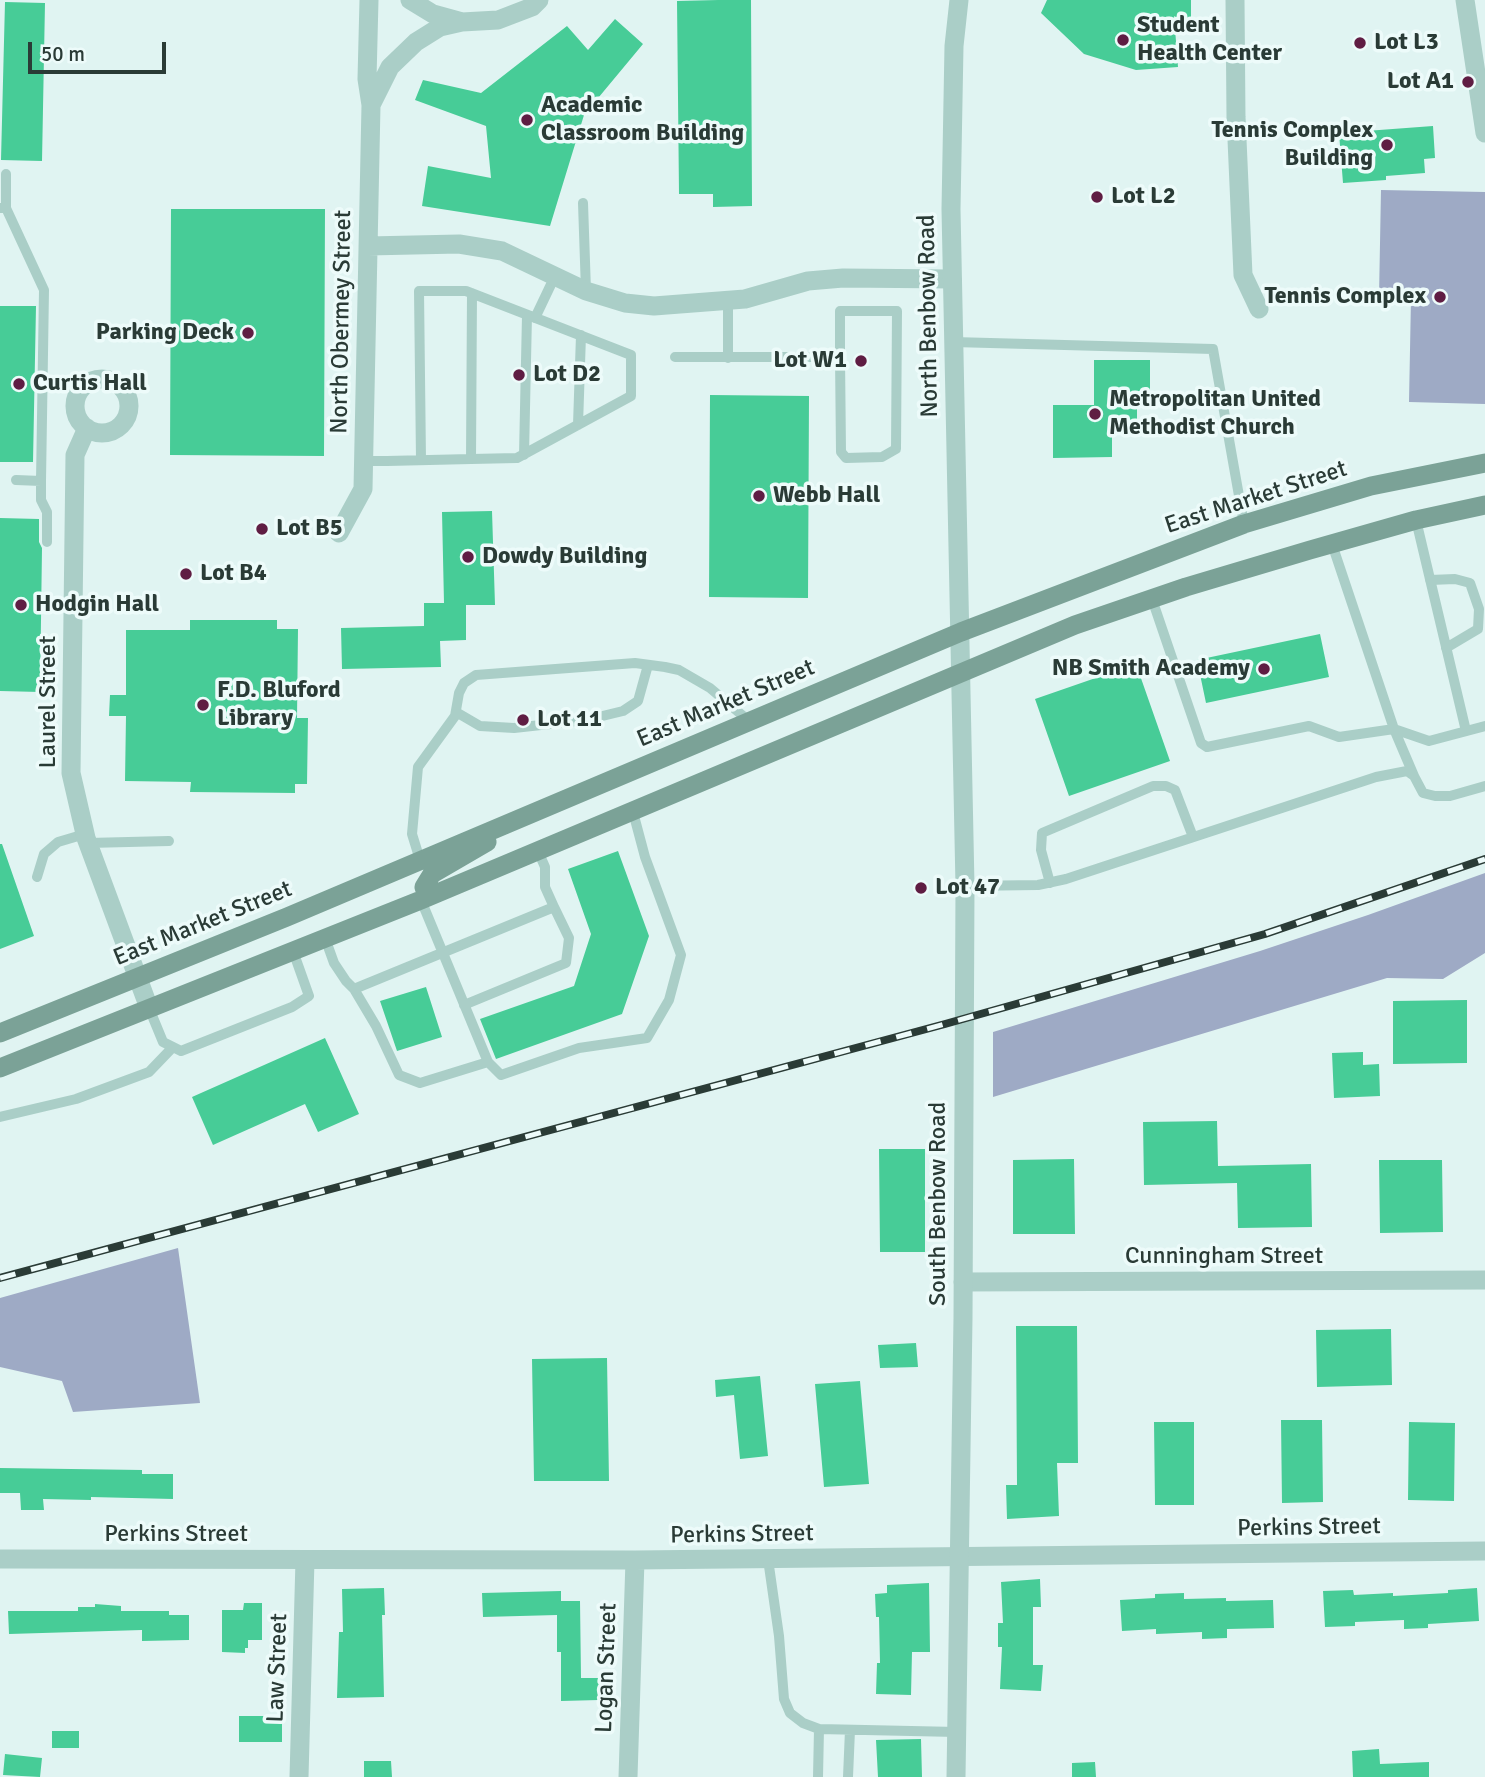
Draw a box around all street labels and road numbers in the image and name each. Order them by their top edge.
street label: North Obermey Street [326,210,358,434]
street label: North Benbow Road [913,214,945,418]
street label: East Market Street [1161,455,1351,541]
street label: Laurel Street [35,636,63,768]
street label: East Market Street [633,654,819,754]
street label: East Market Street [110,875,296,973]
street label: South Benbow Road [925,1102,953,1306]
street label: Cunningham Street [1125,1243,1323,1271]
street label: Perkins Street [1237,1512,1381,1544]
street label: Perkins Street [670,1519,814,1551]
street label: Perkins Street [104,1521,248,1549]
street label: Logan Street [590,1602,624,1734]
street label: Law Street [262,1613,294,1723]

